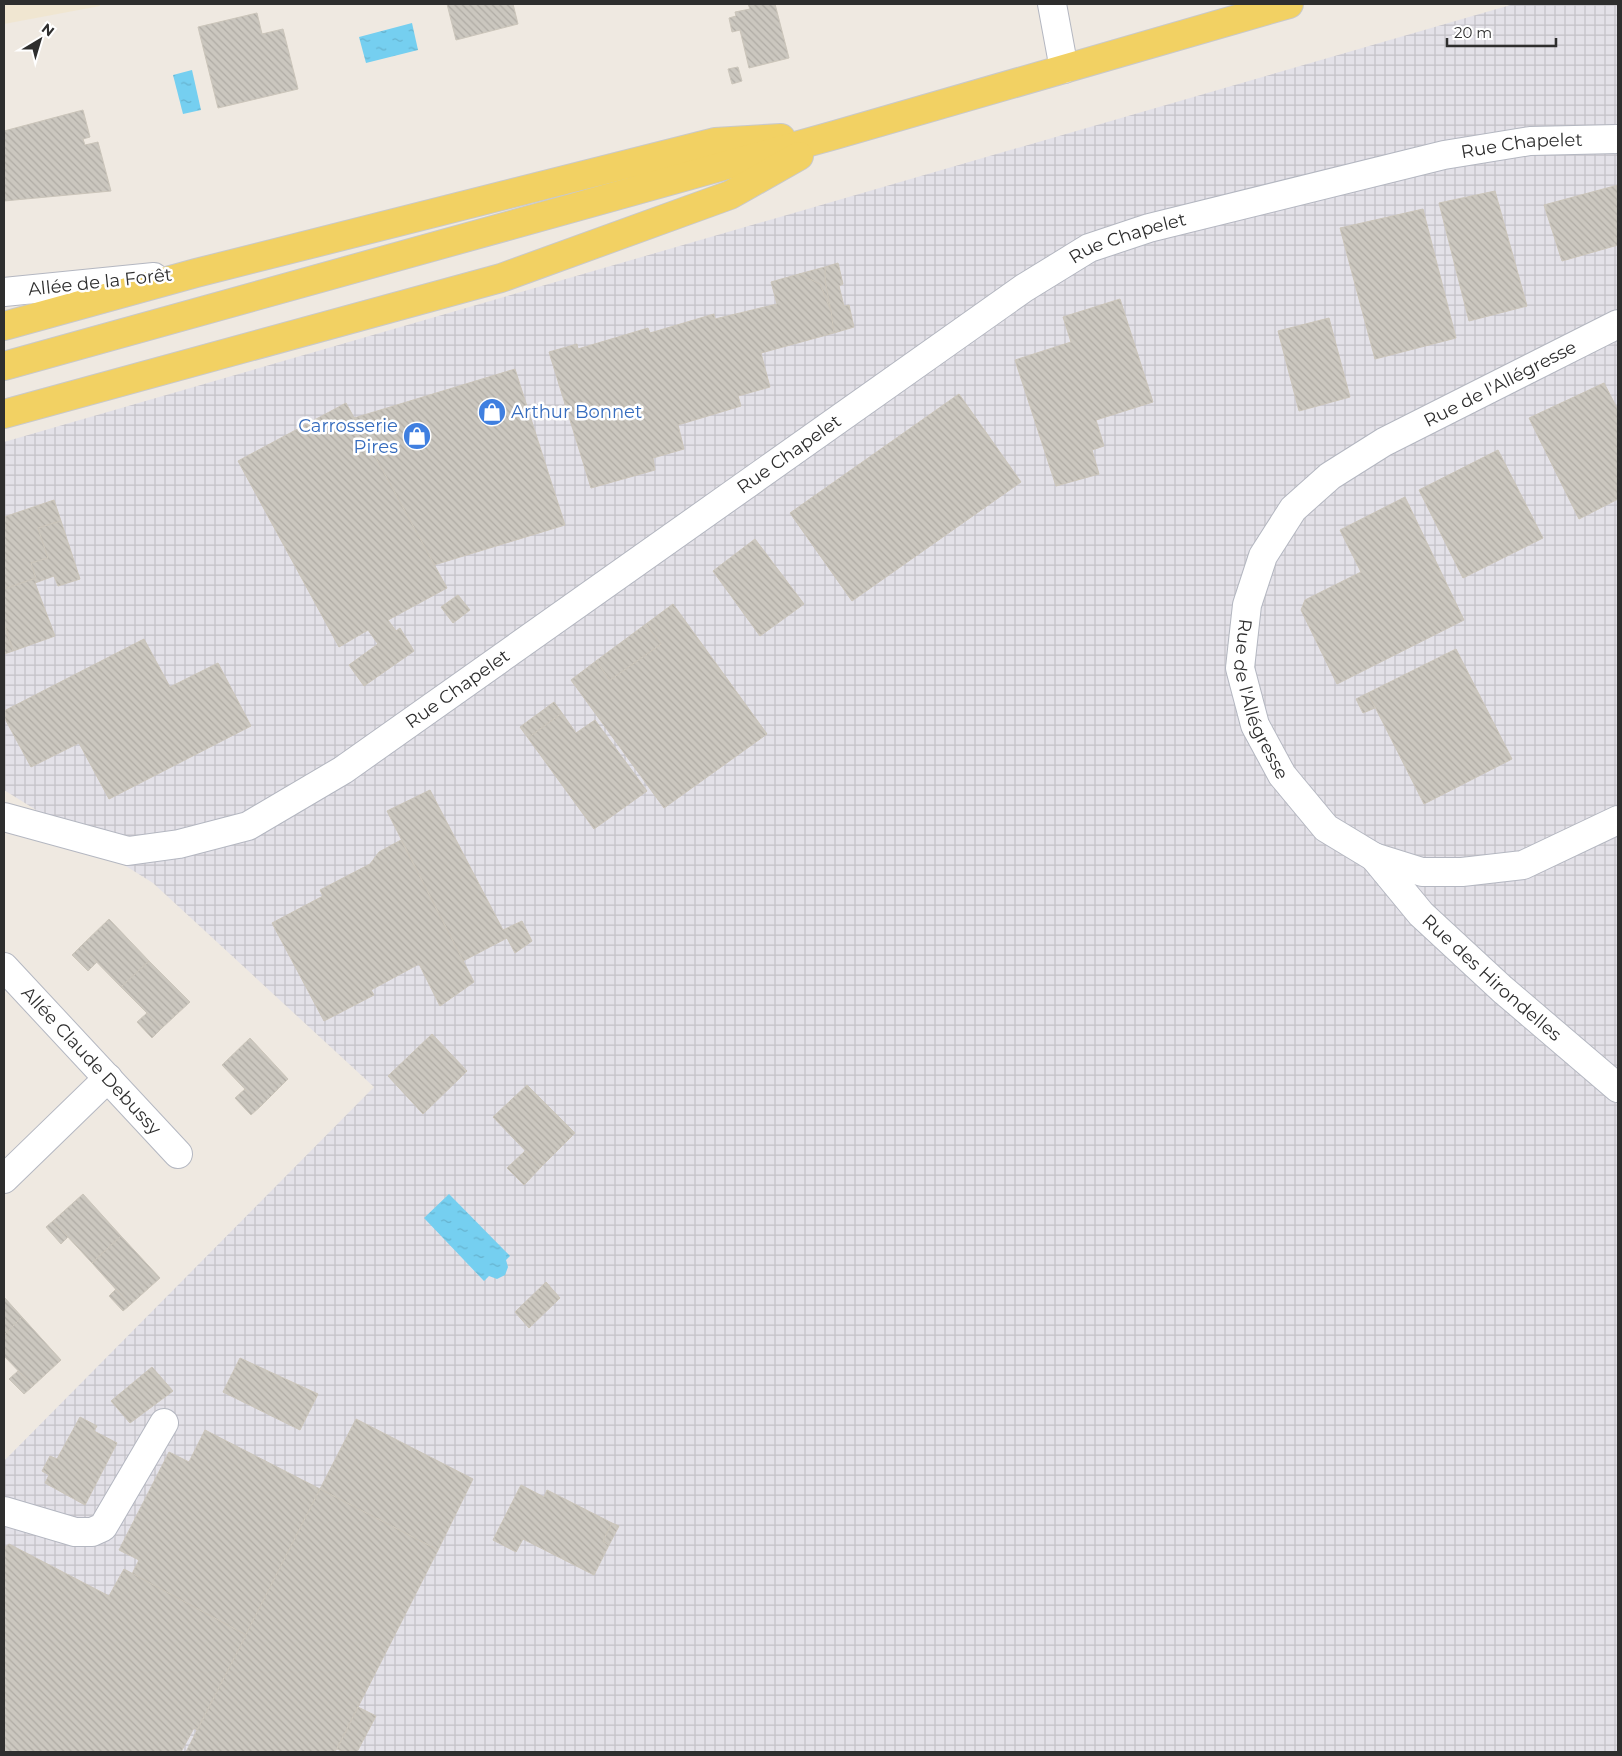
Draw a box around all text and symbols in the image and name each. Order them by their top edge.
north arrow [15,15,65,65]
scale bar [1447,15,1556,47]
text: N [38,19,58,40]
text: 20 m [1454,23,1492,42]
street label: Rue Chapelet [1459,129,1583,163]
street label: Rue Chapelet [1065,208,1188,269]
street label: Allée de la Forêt [27,264,173,300]
street label: Rue de l'Allégresse [1420,336,1580,432]
shop icon: Arthur Bonnet [477,397,507,427]
place label: Arthur Bonnet [511,401,642,423]
street label: Rue Chapelet [733,410,845,499]
place label: Carrosserie Pires [298,415,398,458]
shop icon: Carrosserie Pires [402,421,432,451]
street label: Rue de l'Allégresse [1229,618,1293,783]
street label: Rue Chapelet [401,645,514,733]
street label: Rue des Hirondelles [1417,909,1566,1046]
street label: Allée Claude Debussy [17,982,166,1140]

